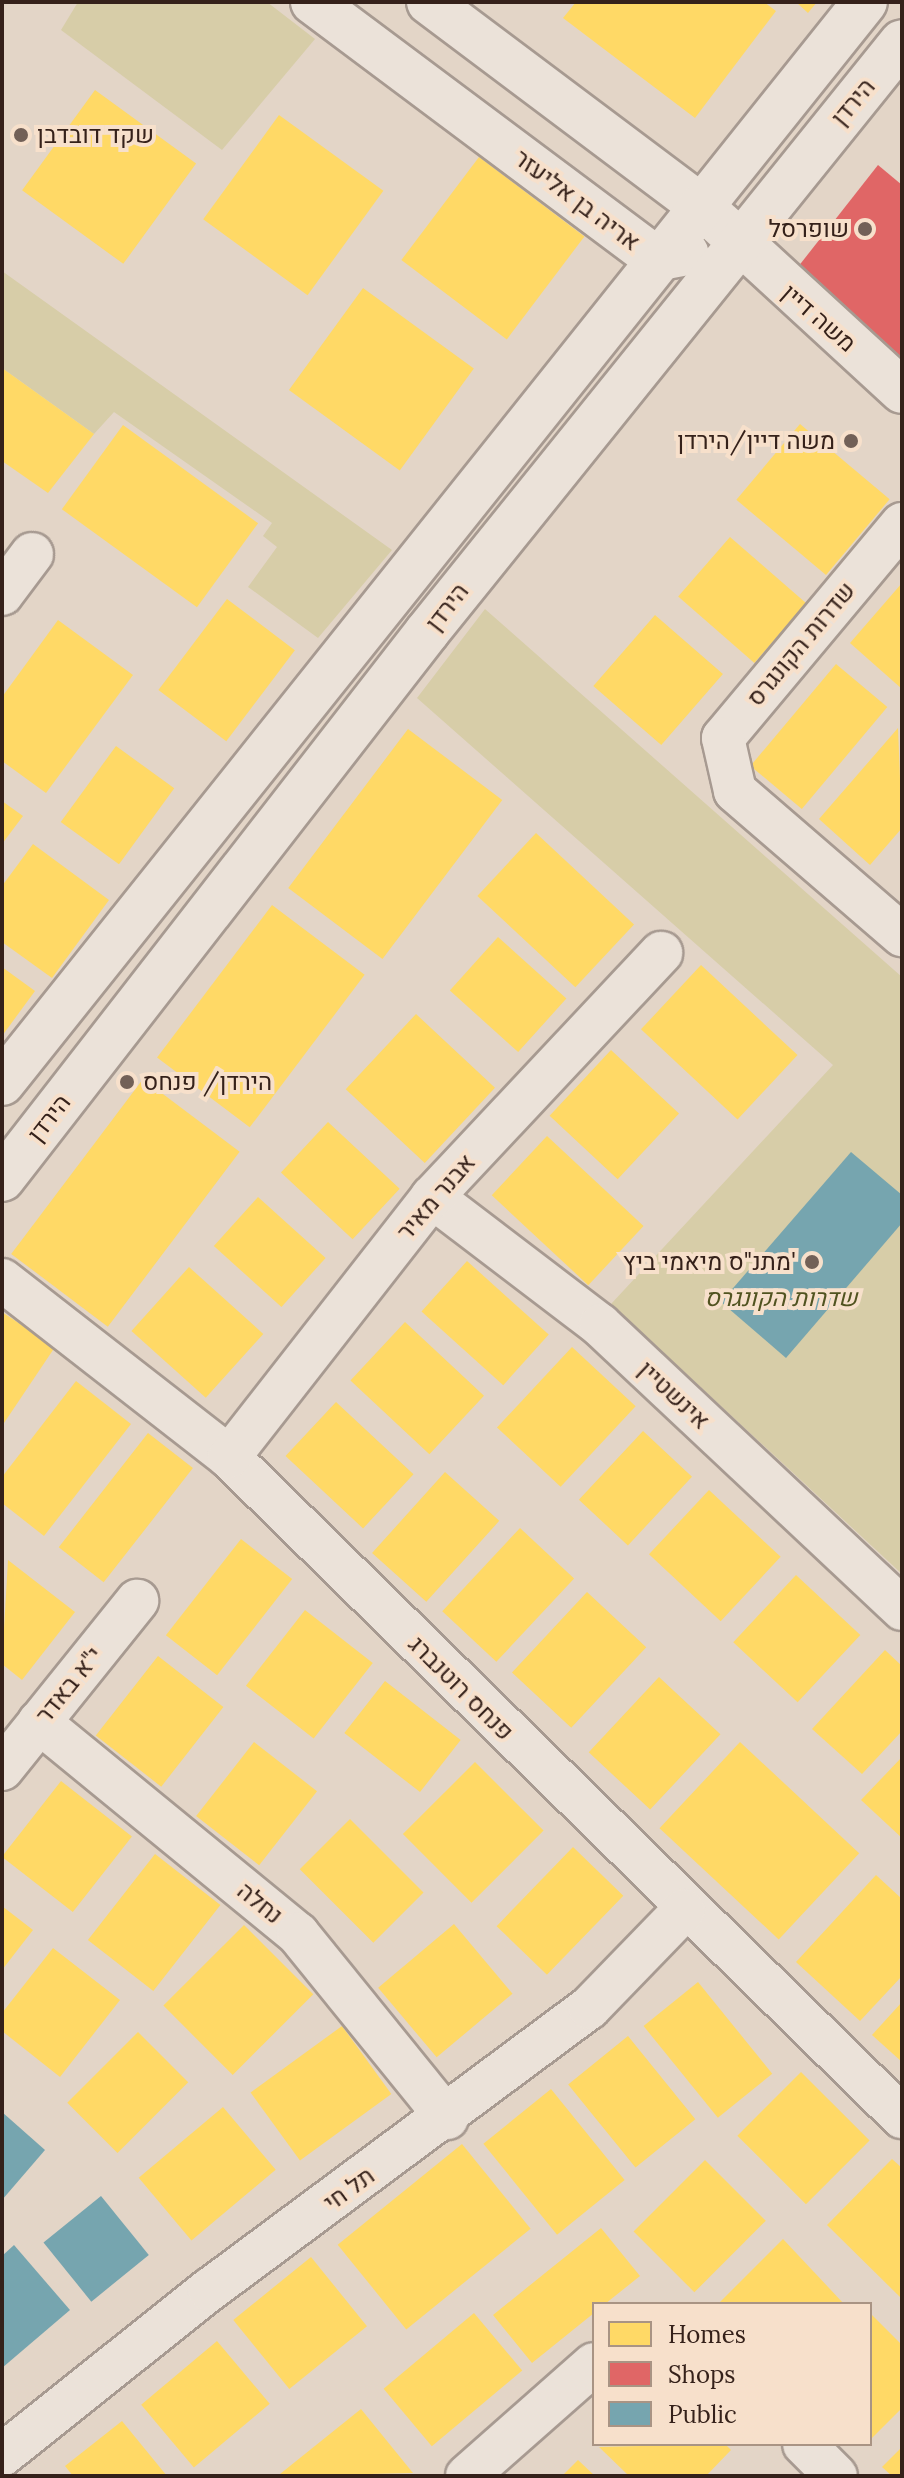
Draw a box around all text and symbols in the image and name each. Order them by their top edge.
street label: הירדן [825,73,881,131]
place label: שקד דובדבן [37,121,154,149]
marker: שקד דובדבן [12,126,30,144]
street label: אריה בן אליעזר [509,143,645,257]
place label: שופרסל [768,215,849,243]
marker: שופרסל [856,220,874,238]
street label: משה דיין [776,278,862,358]
place label: משה דיין/הירדן [677,427,835,455]
marker: משה דיין/הירדן [842,432,860,450]
street label: שדרות הקונגרס [741,576,861,712]
street label: הירדן [419,577,475,637]
place label: הירדן/ פנחס [143,1068,272,1096]
marker: הירדן/ פנחס [118,1073,136,1091]
street label: הירדן [21,1088,77,1148]
street label: אבנר מאיר [391,1148,481,1246]
place label: מתנ"ס מיאמי ביץ' [623,1248,796,1276]
marker: מתנ"ס מיאמי ביץ' [803,1253,821,1271]
park label: שדרות הקונגרס [705,1284,857,1312]
street label: אינשטיין [633,1355,715,1435]
street label: פנחס רוטנברג [403,1630,519,1746]
street label: י"א באדר [30,1641,108,1729]
street label: נחלה [232,1876,288,1930]
street label: תל חי [318,2161,380,2217]
legend [592,2302,872,2446]
text: Homes [668,2319,746,2350]
text: Shops [668,2359,735,2390]
text: Public [668,2399,737,2430]

